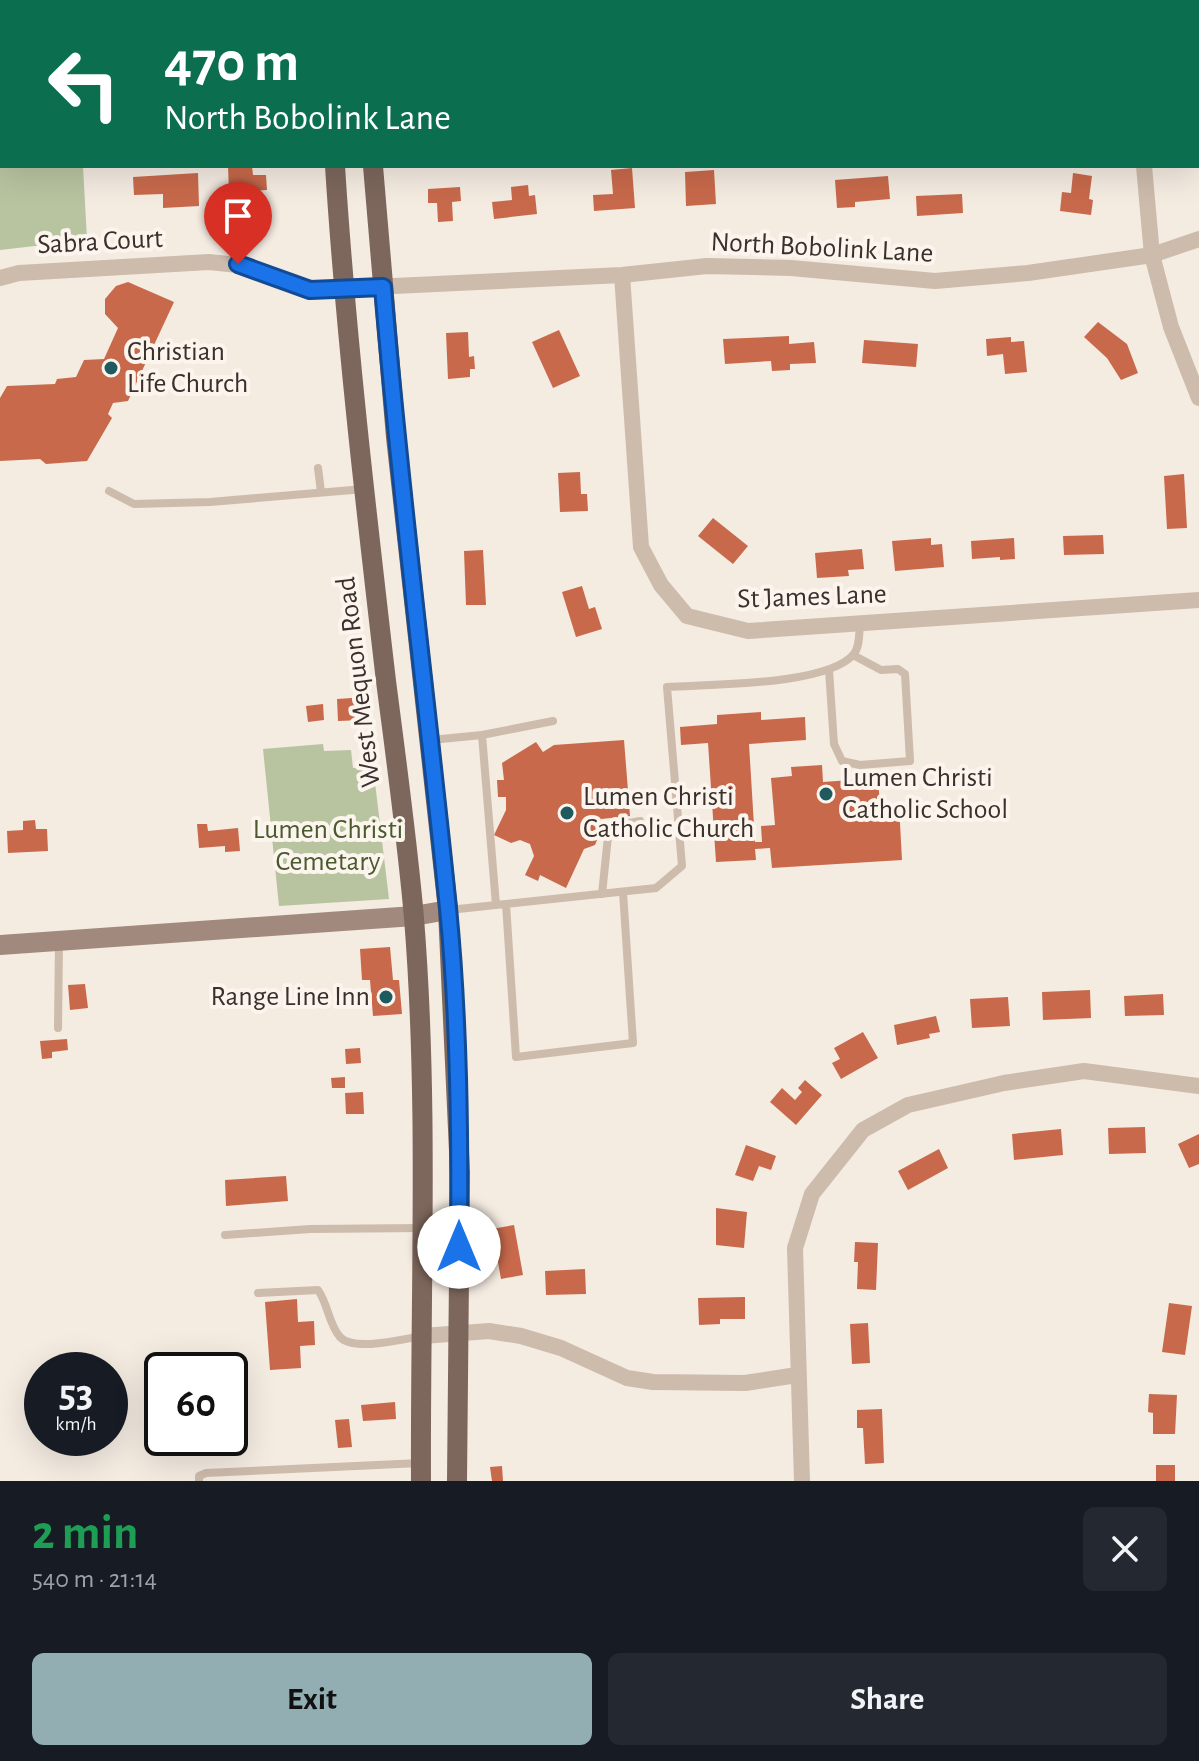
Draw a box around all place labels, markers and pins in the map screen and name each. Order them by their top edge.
pin [204,182,272,264]
place label: Christian Life Church [127,338,248,398]
marker: Christian Life Church [102,359,120,377]
place label: Lumen Christi Catholic School [842,764,1008,824]
place label: Lumen Christi Catholic Church [583,783,754,843]
marker: Lumen Christi Catholic School [817,785,835,803]
marker: Lumen Christi Catholic Church [558,804,576,822]
place label: Range Line Inn [211,983,370,1011]
marker: Range Line Inn [377,988,395,1006]

